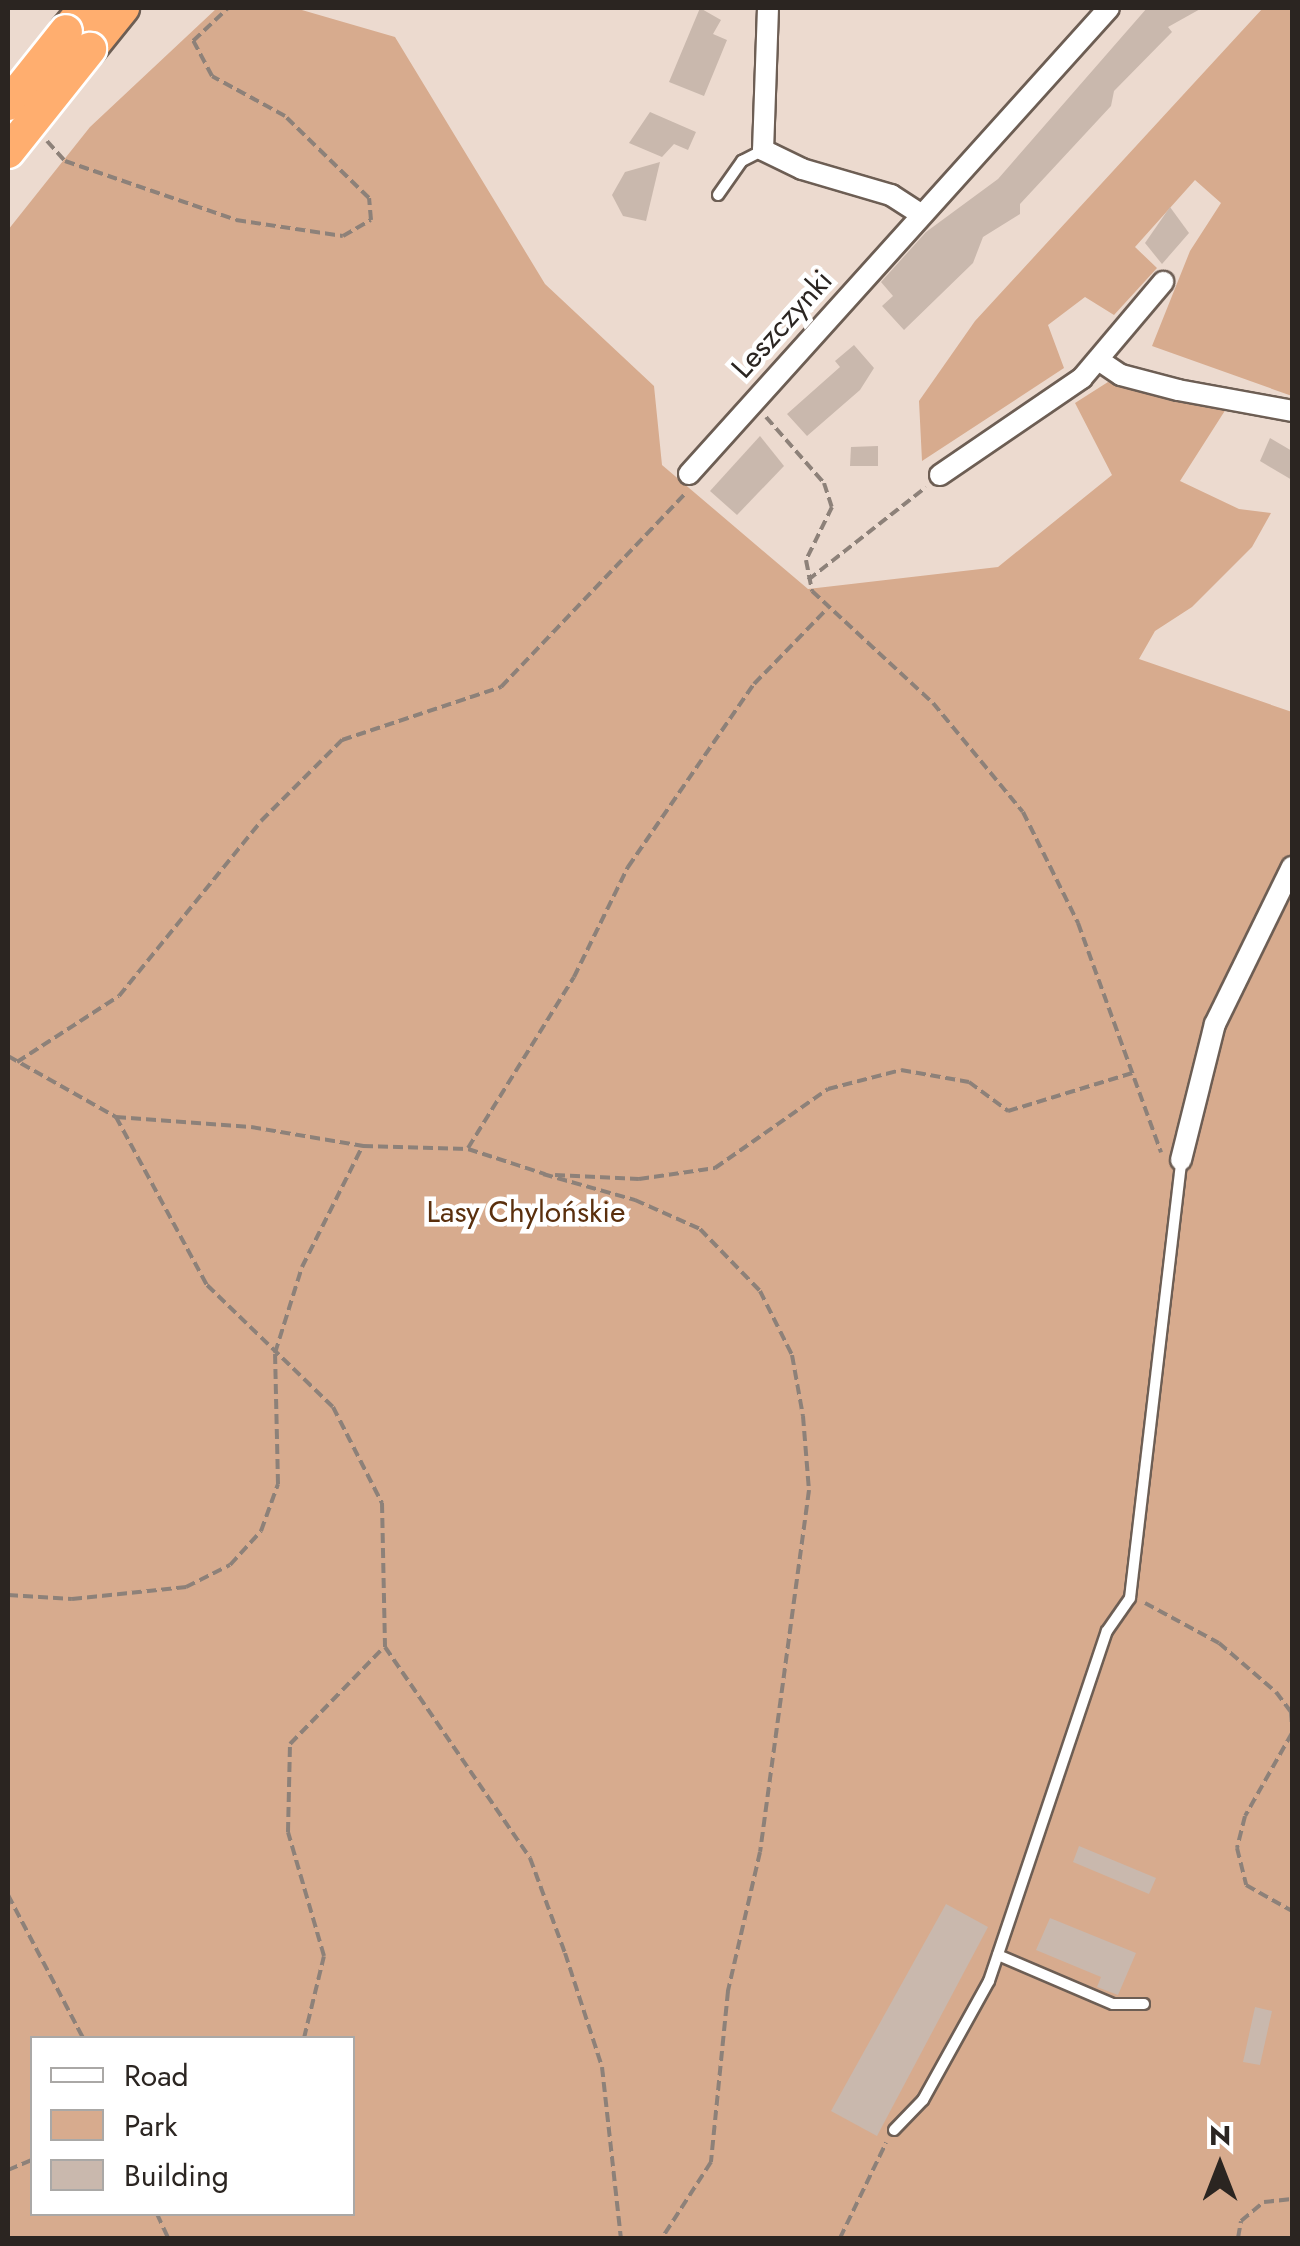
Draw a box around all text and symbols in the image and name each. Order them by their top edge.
street label: Leszczynki [724,263,840,385]
park label: Lasy Chylońskie [427,1194,625,1230]
legend [30,2036,355,2216]
text: Road [124,2054,189,2097]
text: Park [124,2104,177,2147]
text: N [1209,2115,1231,2156]
north arrow [1170,2116,1270,2216]
text: Building [124,2154,229,2197]

